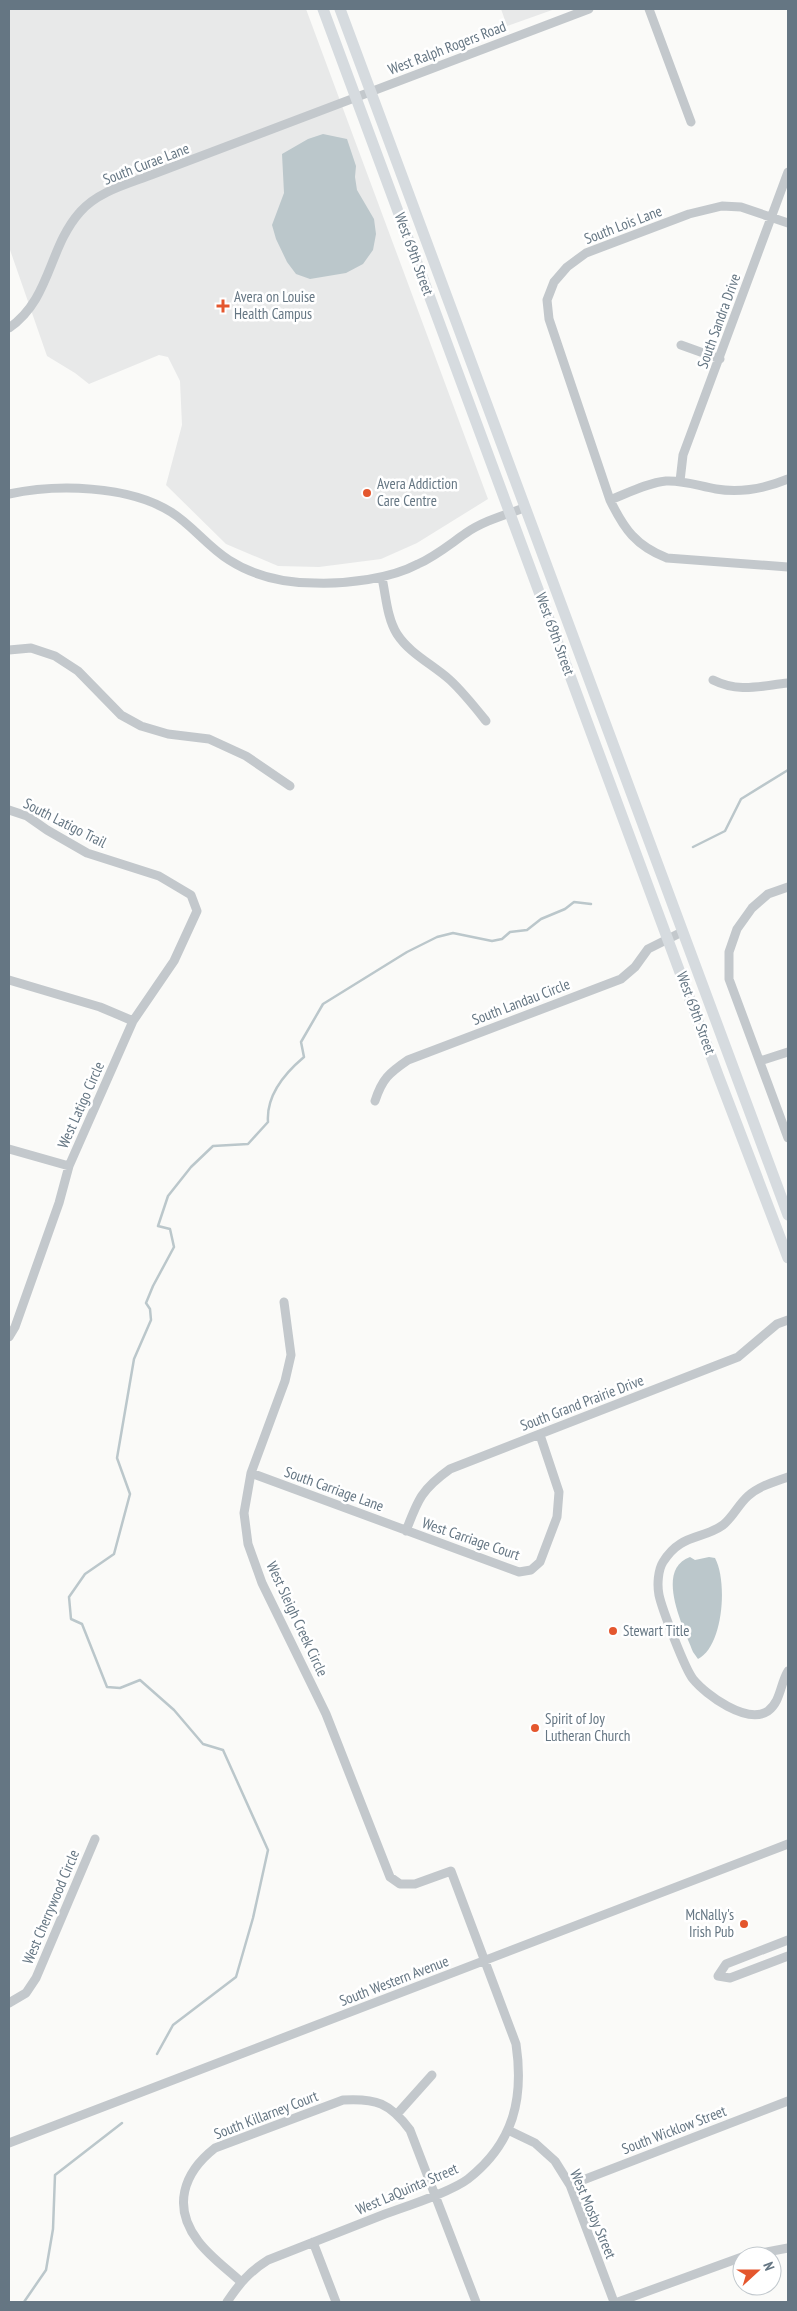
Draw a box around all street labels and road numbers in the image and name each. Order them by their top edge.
street label: West Ralph Rogers Road [385,16,509,79]
street label: South Curae Lane [100,138,192,189]
street label: South Lois Lane [581,201,664,248]
street label: West 69th Street [391,210,438,298]
street label: South Sandra Drive [693,271,744,371]
street label: West 69th Street [532,590,579,678]
street label: South Latigo Trail [20,793,110,852]
street label: West 69th Street [673,969,720,1057]
street label: South Landau Circle [469,974,572,1029]
street label: West Latigo Circle [53,1058,108,1151]
street label: South Grand Prairie Drive [517,1370,646,1435]
street label: South Carriage Lane [282,1462,386,1515]
street label: West Carriage Court [420,1513,523,1564]
street label: West Sleigh Creek Circle [262,1558,332,1679]
street label: West Cherrywood Circle [18,1847,83,1967]
street label: South Western Avenue [337,1951,451,2010]
street label: South Killarney Court [211,2086,321,2143]
street label: South Wicklow Street [619,2101,729,2158]
street label: West LaQuinta Street [353,2158,461,2219]
street label: West Mosby Street [566,2166,621,2261]

